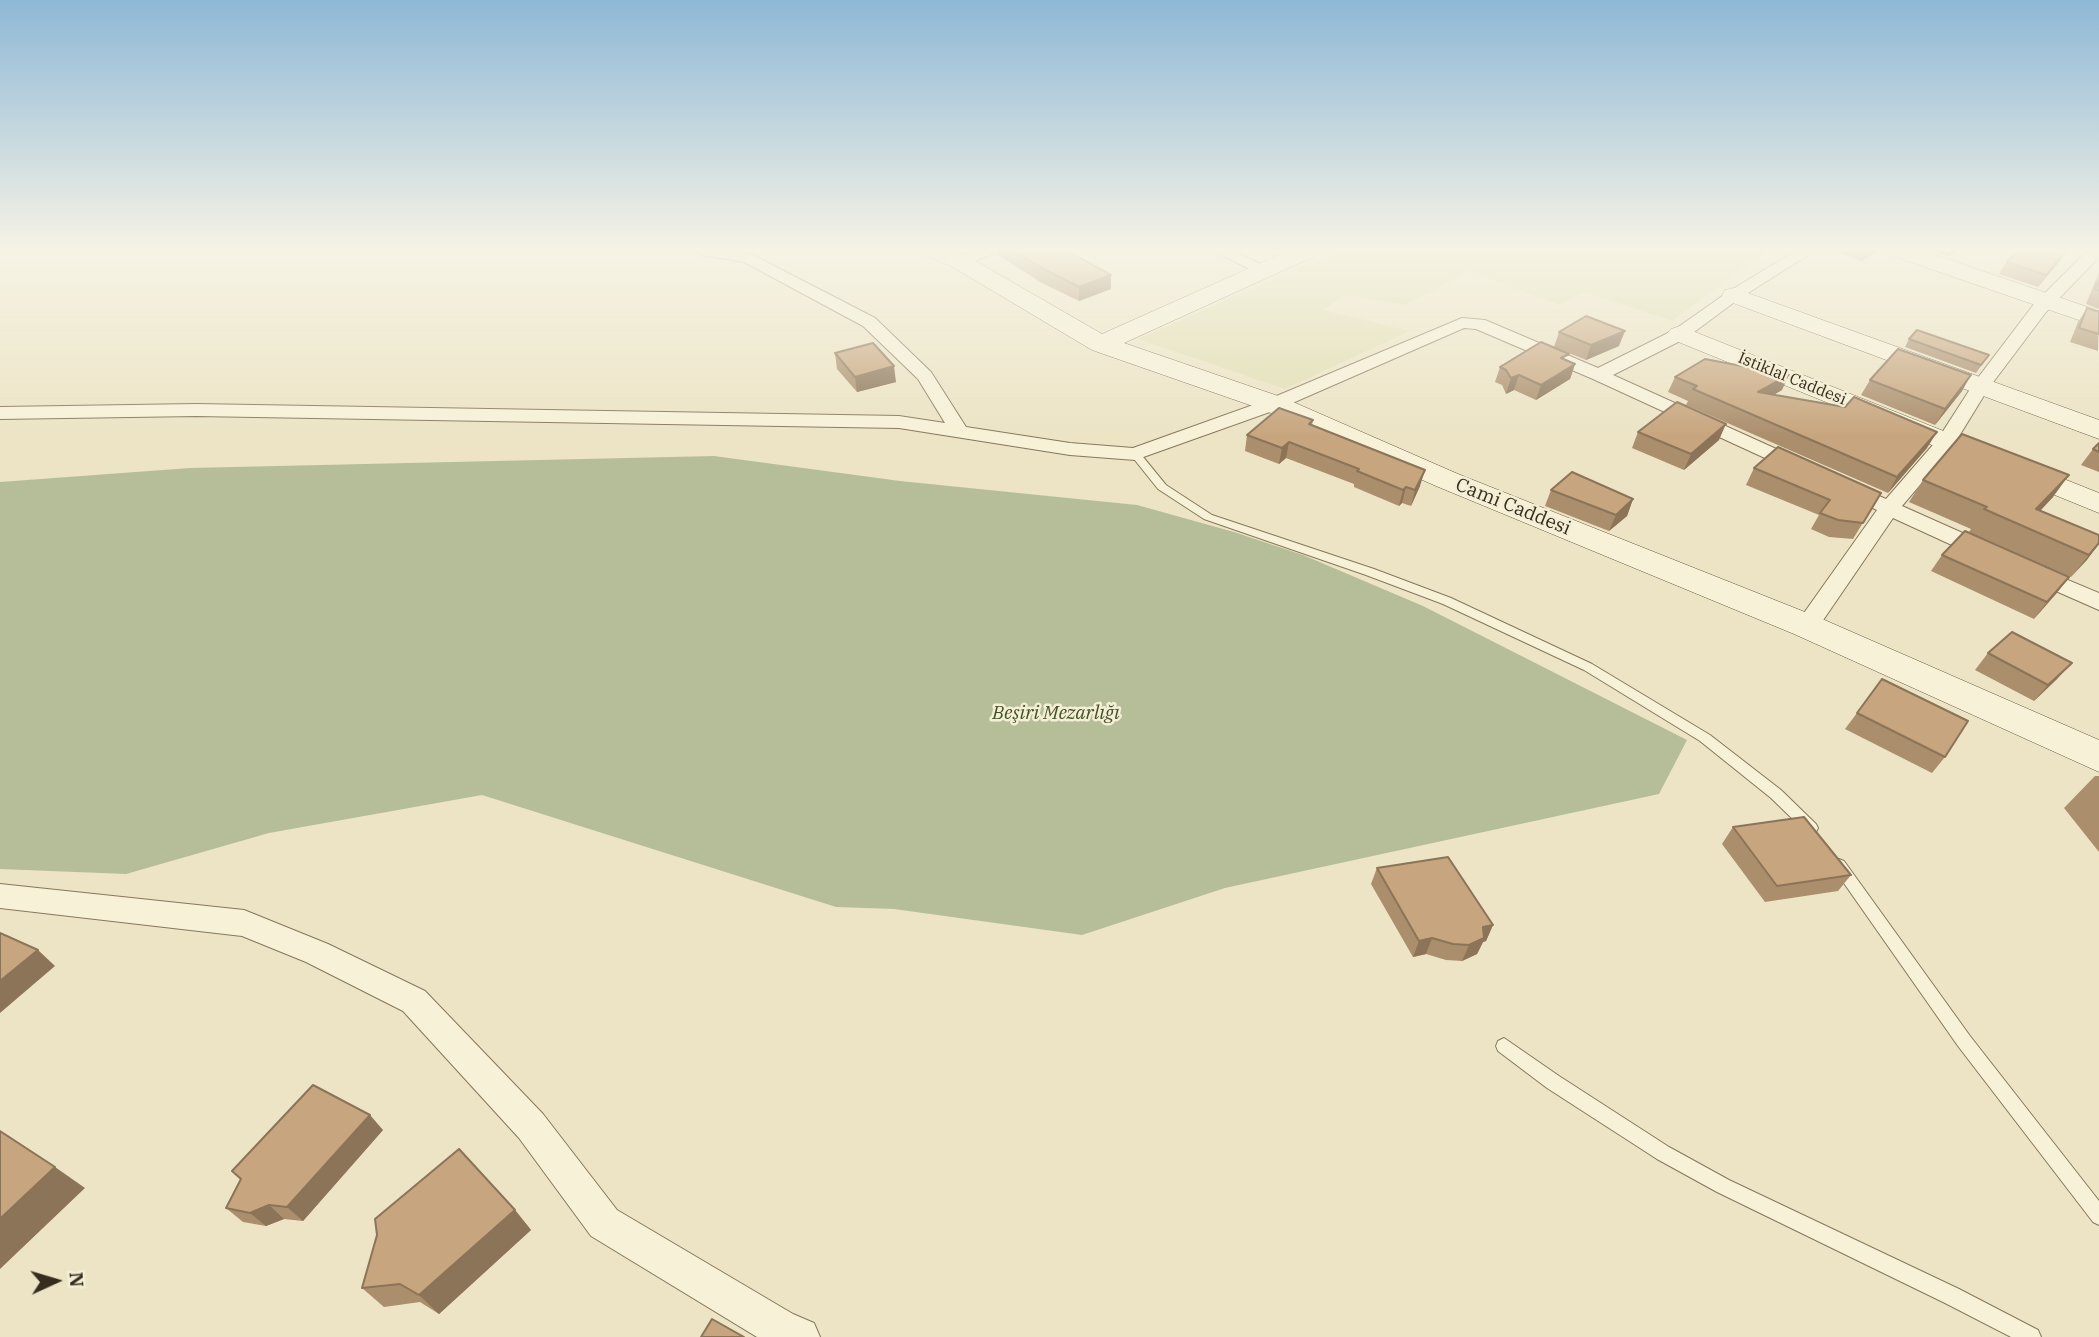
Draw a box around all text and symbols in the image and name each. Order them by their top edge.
street label: İstiklal Caddesi [1735,349,1849,409]
street label: Cami Caddesi [1452,474,1574,540]
park label: Beşiri Mezarlığı [992,703,1120,725]
north arrow [21,1246,91,1316]
text: N [64,1271,89,1288]

